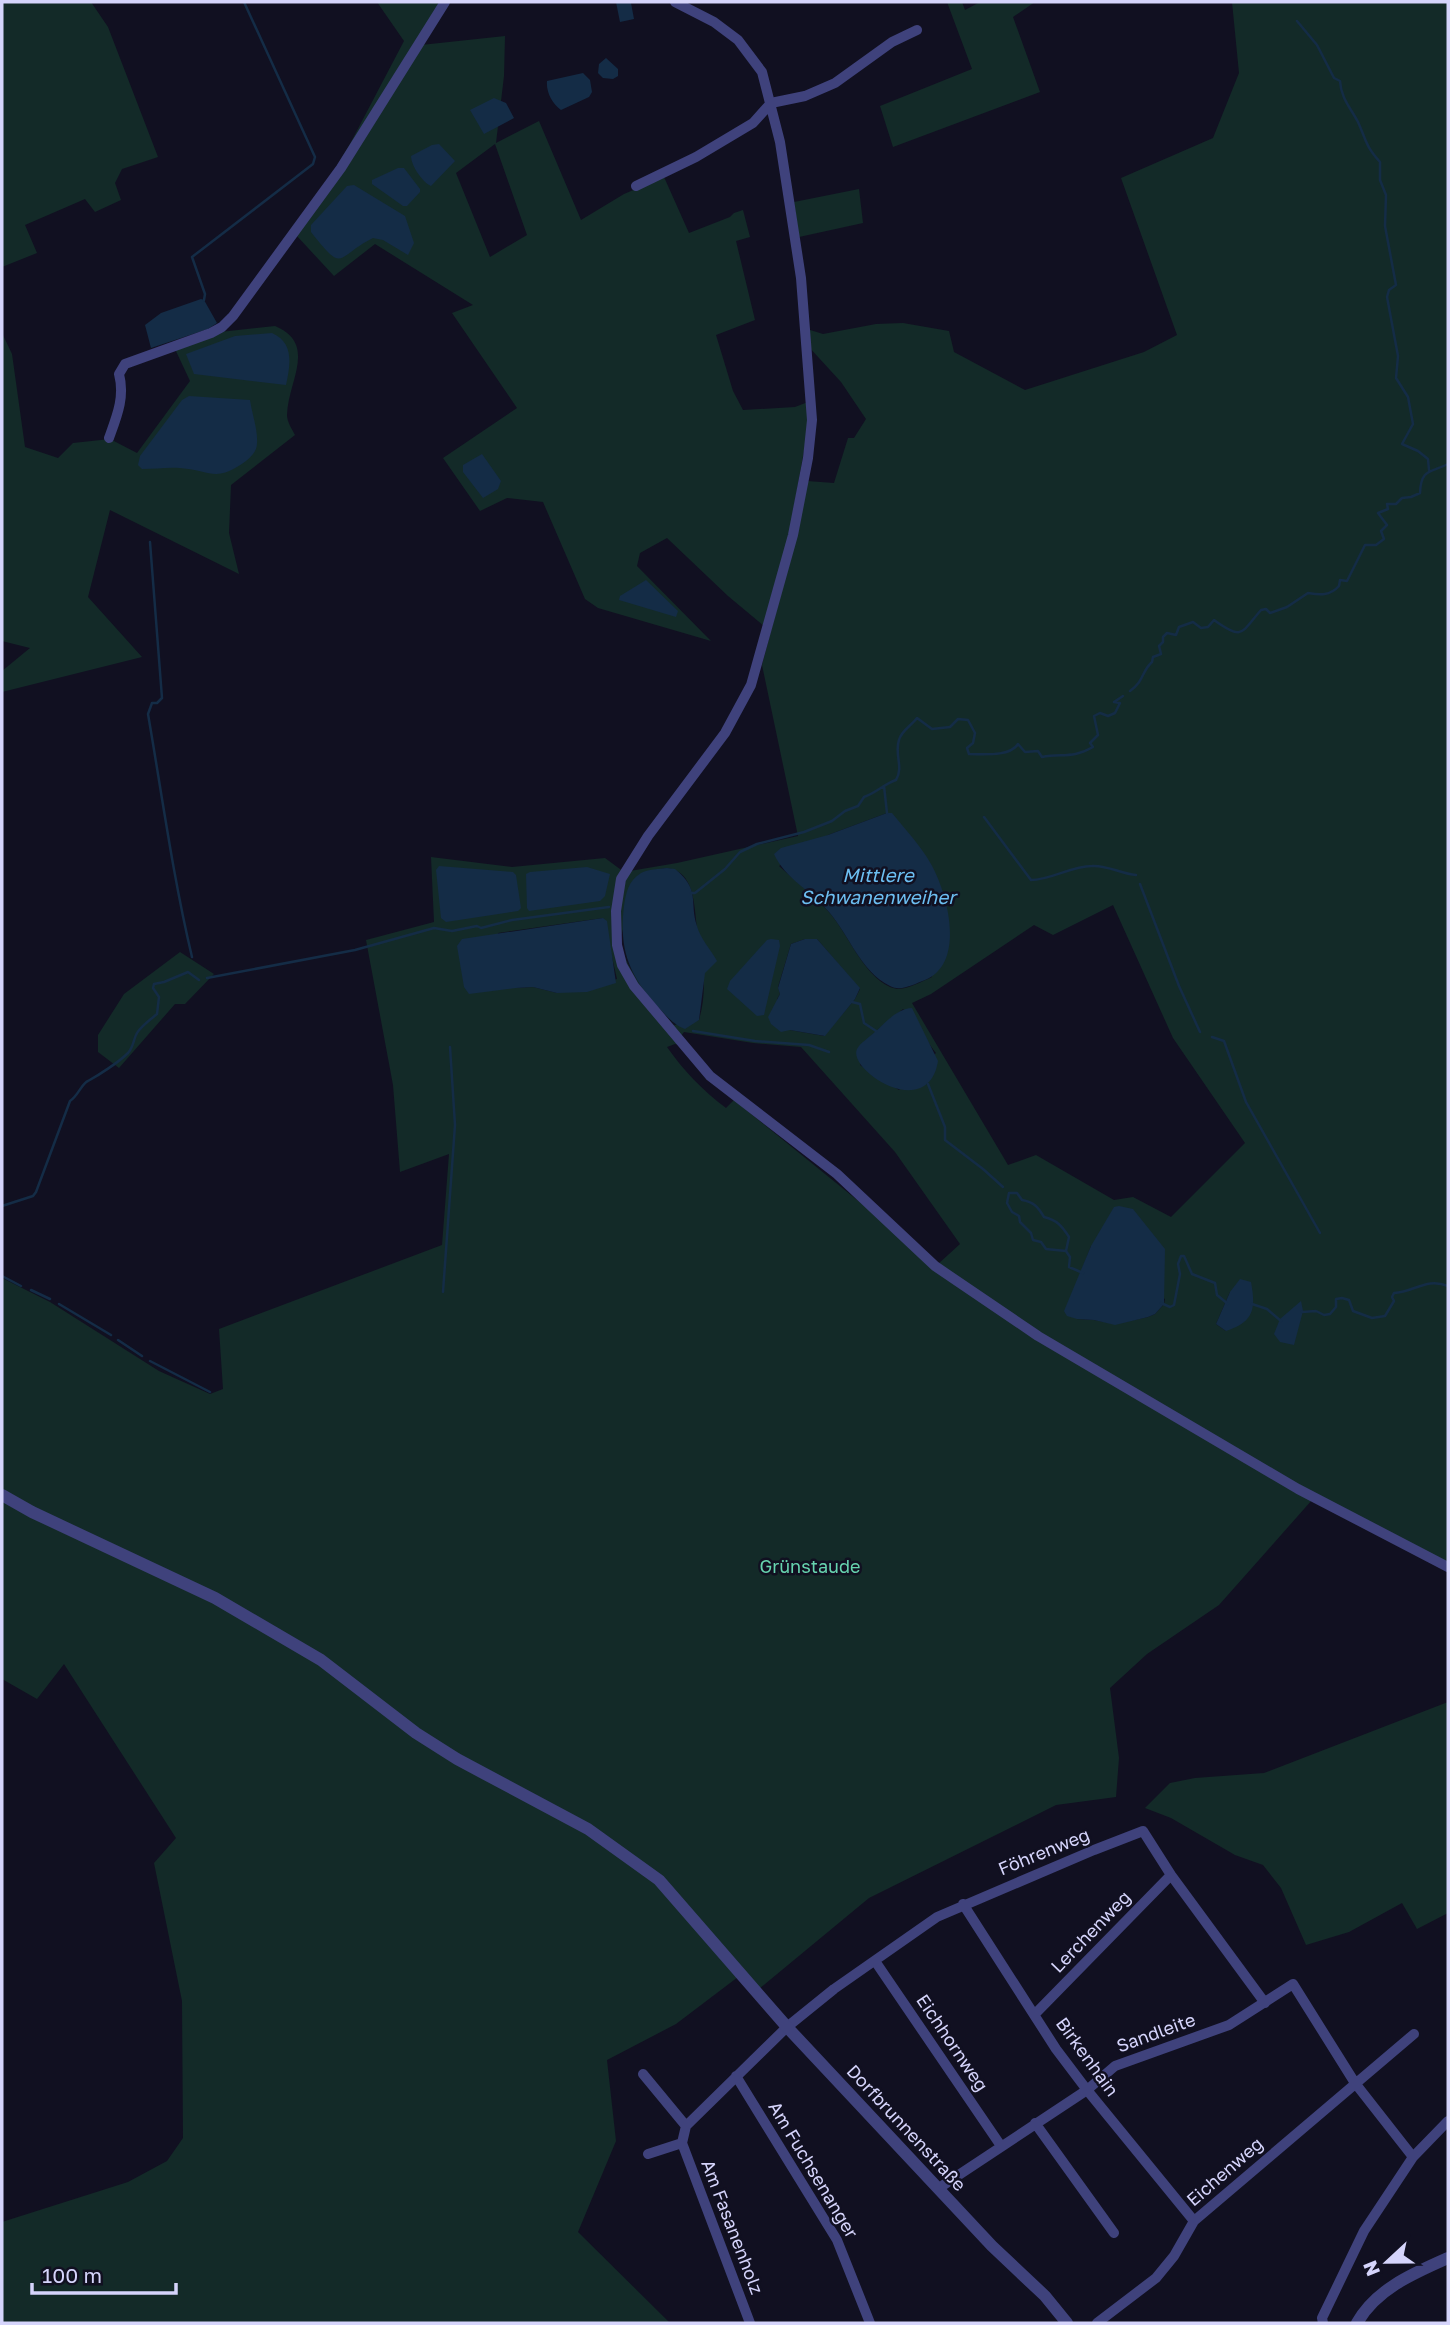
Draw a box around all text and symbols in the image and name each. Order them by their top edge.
water label: Mittlere Schwanenweiher [800,863,958,908]
park label: Grünstaude [760,1555,860,1577]
street label: Föhrenweg [995,1823,1092,1879]
street label: Lerchenweg [1046,1886,1135,1977]
street label: Eichhornweg [912,1990,993,2095]
street label: Sandleite [1113,2008,1198,2056]
street label: Birkenhain [1052,2013,1124,2100]
street label: Dorfbrunnenstraße [843,2060,971,2195]
street label: Am Fuchsenanger [764,2097,863,2242]
street label: Eichenweg [1182,2132,1267,2210]
street label: Am Fasanenholz [697,2156,769,2297]
north arrow [1352,2227,1422,2297]
scale bar [32,2252,175,2296]
text: N [1357,2258,1384,2280]
text: 100 m [42,2262,102,2288]

